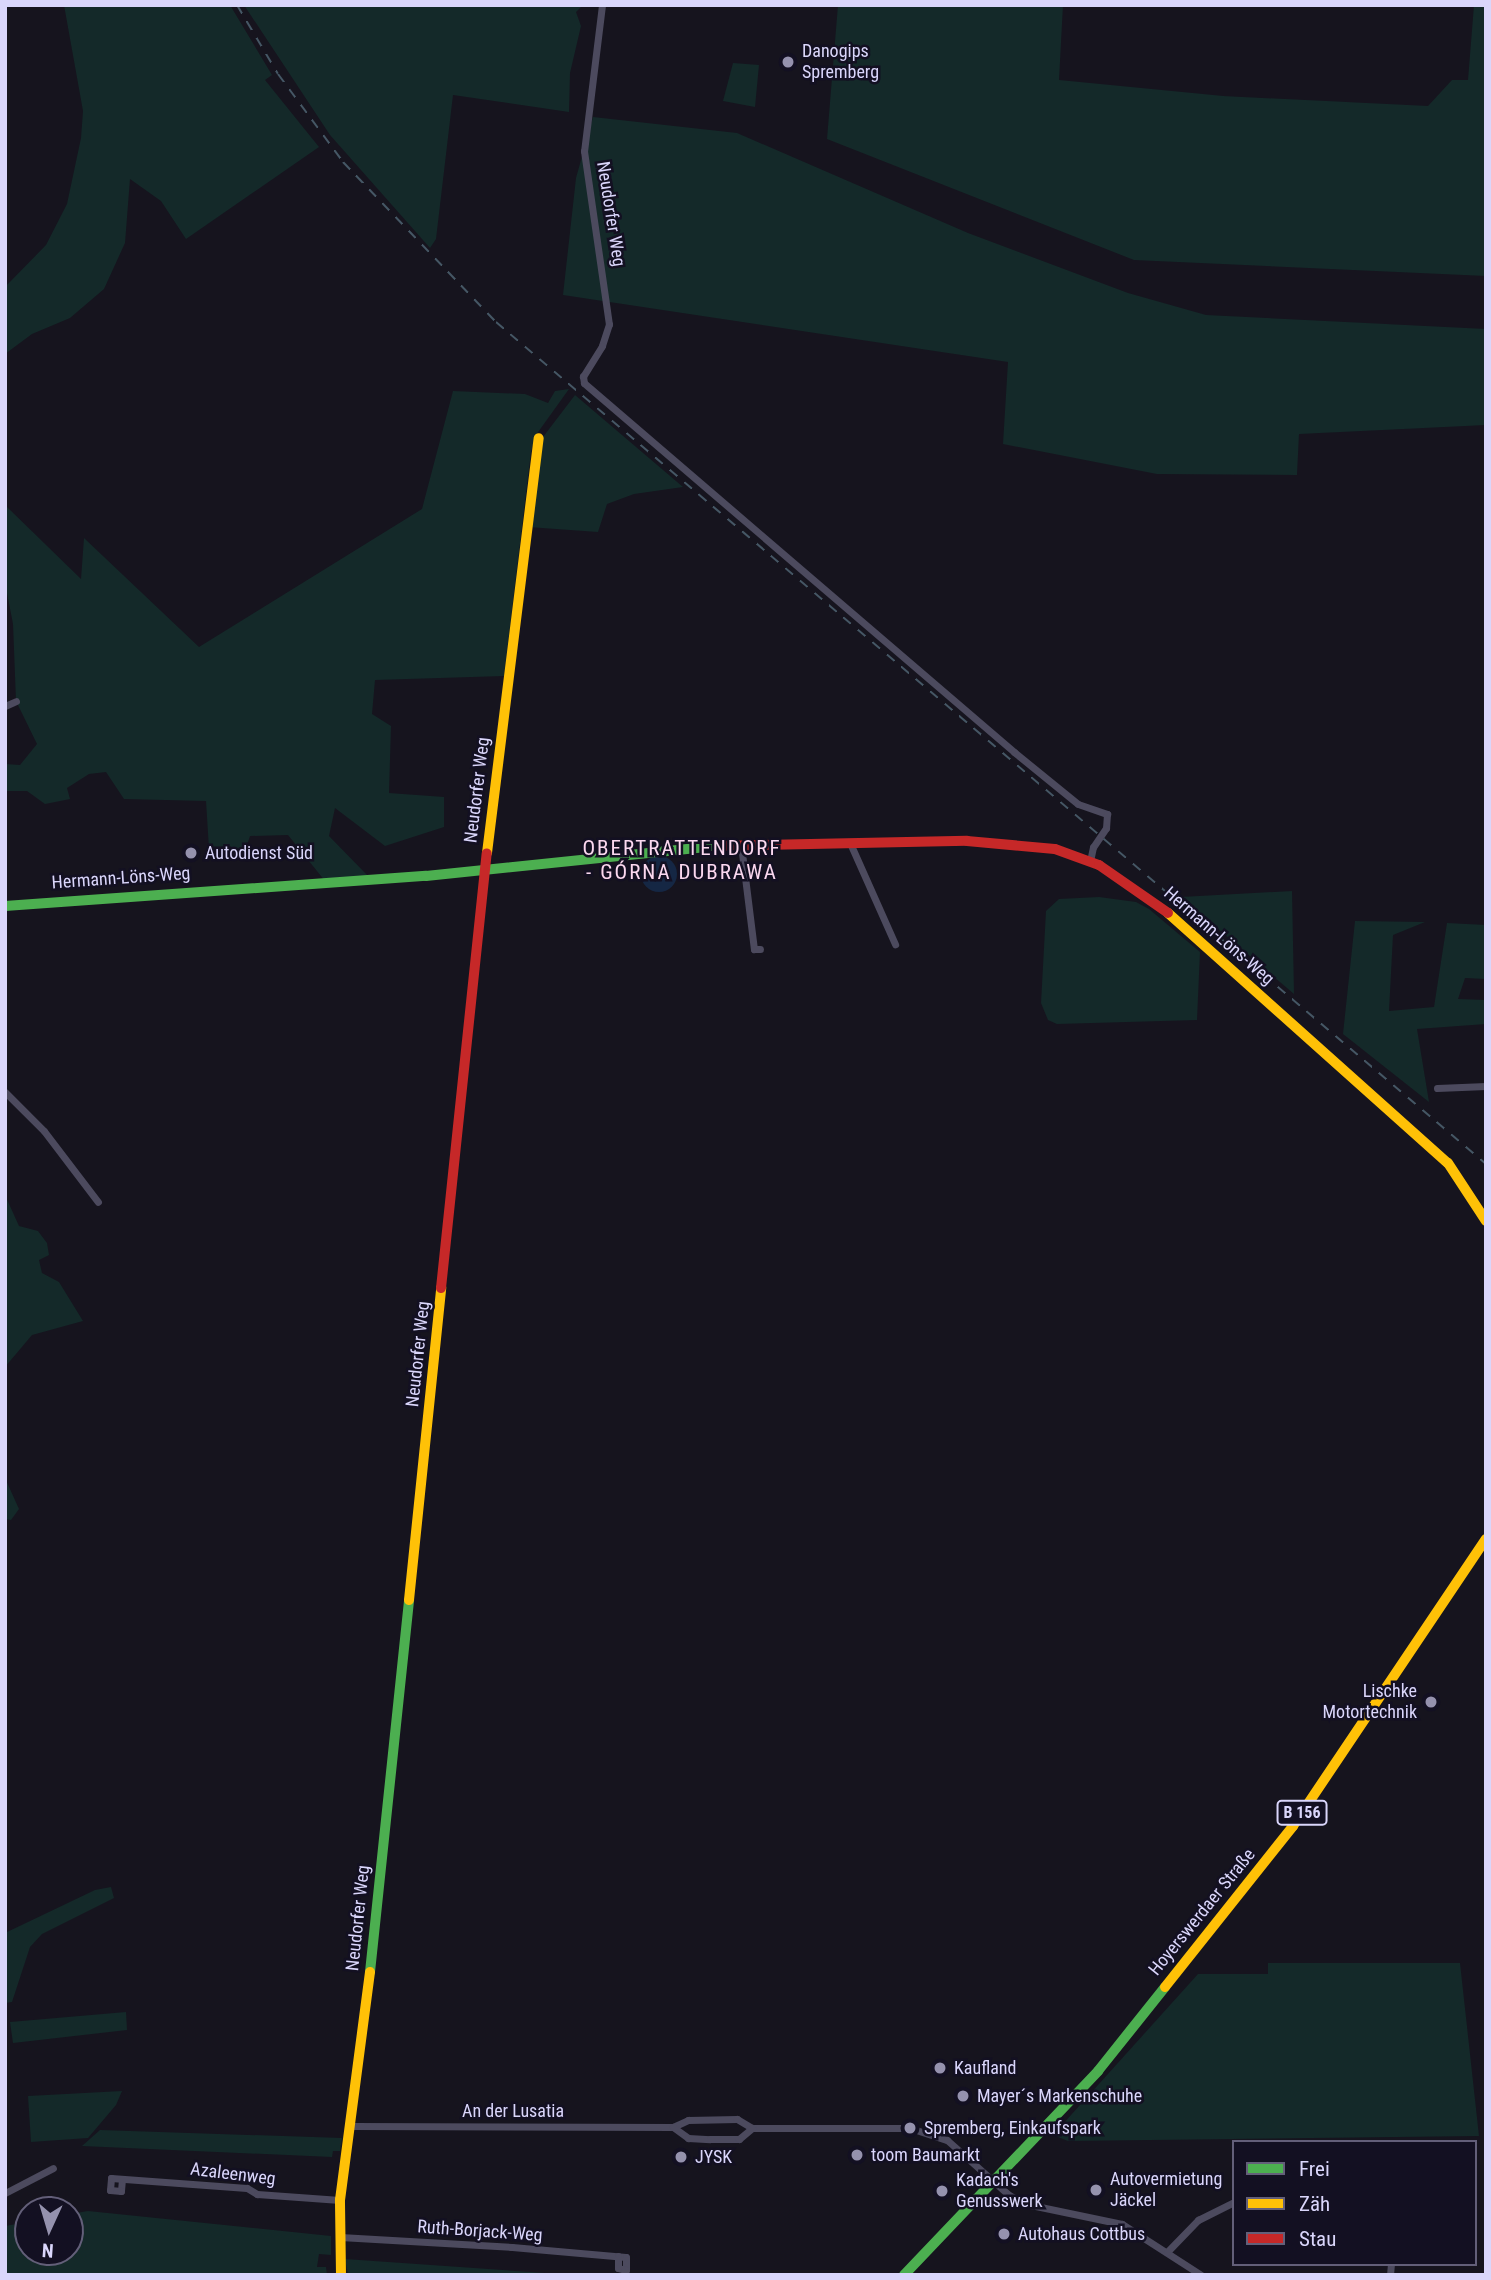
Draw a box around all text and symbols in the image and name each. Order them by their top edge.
place label: Danogips Spremberg [802,41,879,84]
marker: Danogips Spremberg [780,54,796,70]
street label: Neudorfer Weg [592,160,630,268]
street label: Neudorfer Weg [460,736,494,844]
district label: OBERTRATTENDORF - GÓRNA DUBRAWA [584,835,780,885]
place label: Autodienst Süd [205,842,313,864]
marker: Autodienst Süd [183,845,199,861]
street label: Hermann-Löns-Weg [51,862,191,894]
street label: Hermann-Löns-Weg [1159,882,1279,990]
street label: Neudorfer Weg [402,1300,434,1408]
place label: Lischke Motortechnik [1323,1681,1417,1724]
marker: Lischke Motortechnik [1423,1694,1439,1710]
road number: B 156 [1276,1800,1328,1826]
street label: Hoyerswerdaer Straße [1144,1844,1260,1980]
street label: Neudorfer Weg [342,1864,374,1972]
place label: Kaufland [954,2057,1016,2079]
marker: Kaufland [932,2060,948,2076]
place label: Mayer´s Markenschuhe [977,2085,1142,2107]
marker: Mayer´s Markenschuhe [955,2088,971,2104]
street label: An der Lusatia [462,2100,564,2122]
place label: Spremberg, Einkaufspark [924,2117,1101,2139]
marker: Spremberg, Einkaufspark [902,2120,918,2136]
legend [1232,2140,1477,2266]
place label: toom Baumarkt [871,2144,980,2166]
place label: JYSK [695,2146,732,2168]
marker: toom Baumarkt [849,2147,865,2163]
marker: JYSK [673,2149,689,2165]
text: Frei [1299,2157,1330,2181]
street label: Azaleenweg [189,2158,277,2190]
place label: Autovermietung Jäckel [1110,2169,1222,2212]
place label: Kadach's Genusswerk [956,2170,1043,2212]
marker: Autovermietung Jäckel [1088,2182,1104,2198]
marker: Kadach's Genusswerk [934,2183,950,2199]
text: Zäh [1299,2192,1330,2216]
north arrow [14,2196,84,2266]
street label: Ruth-Borjack-Weg [417,2216,543,2246]
place label: Autohaus Cottbus [1018,2223,1145,2245]
marker: Autohaus Cottbus [996,2226,1012,2242]
text: Stau [1299,2227,1336,2251]
text: N [41,2239,54,2262]

